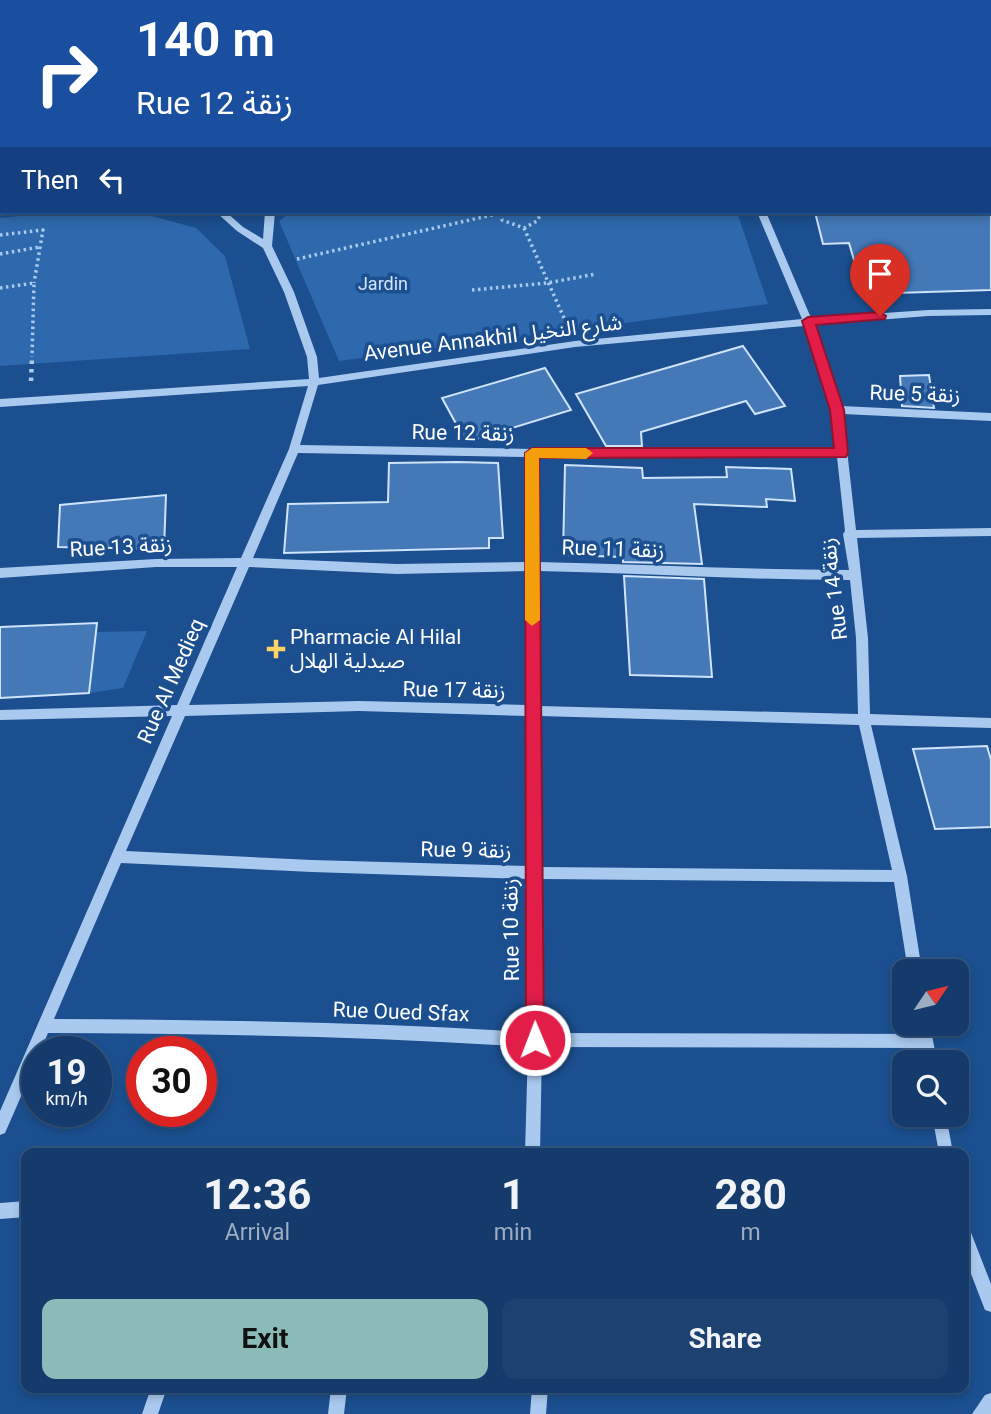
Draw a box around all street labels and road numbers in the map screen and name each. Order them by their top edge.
street label: Avenue Annakhil شارع النخيل [362,310,624,369]
street label: Rue 5 زنقة [869,380,961,408]
street label: Rue 12 زنقة [411,420,515,446]
street label: Rue 13 زنقة [69,532,173,562]
street label: Rue 11 زنقة [561,535,665,563]
street label: Rue 14 زنقة [816,536,852,642]
street label: Rue Al Medieq [133,615,209,747]
street label: Rue 17 زنقة [402,677,506,703]
street label: Rue 9 زنقة [420,837,512,863]
street label: Rue 10 زنقة [498,878,524,982]
street label: Rue Oued Sfax [332,998,470,1026]

